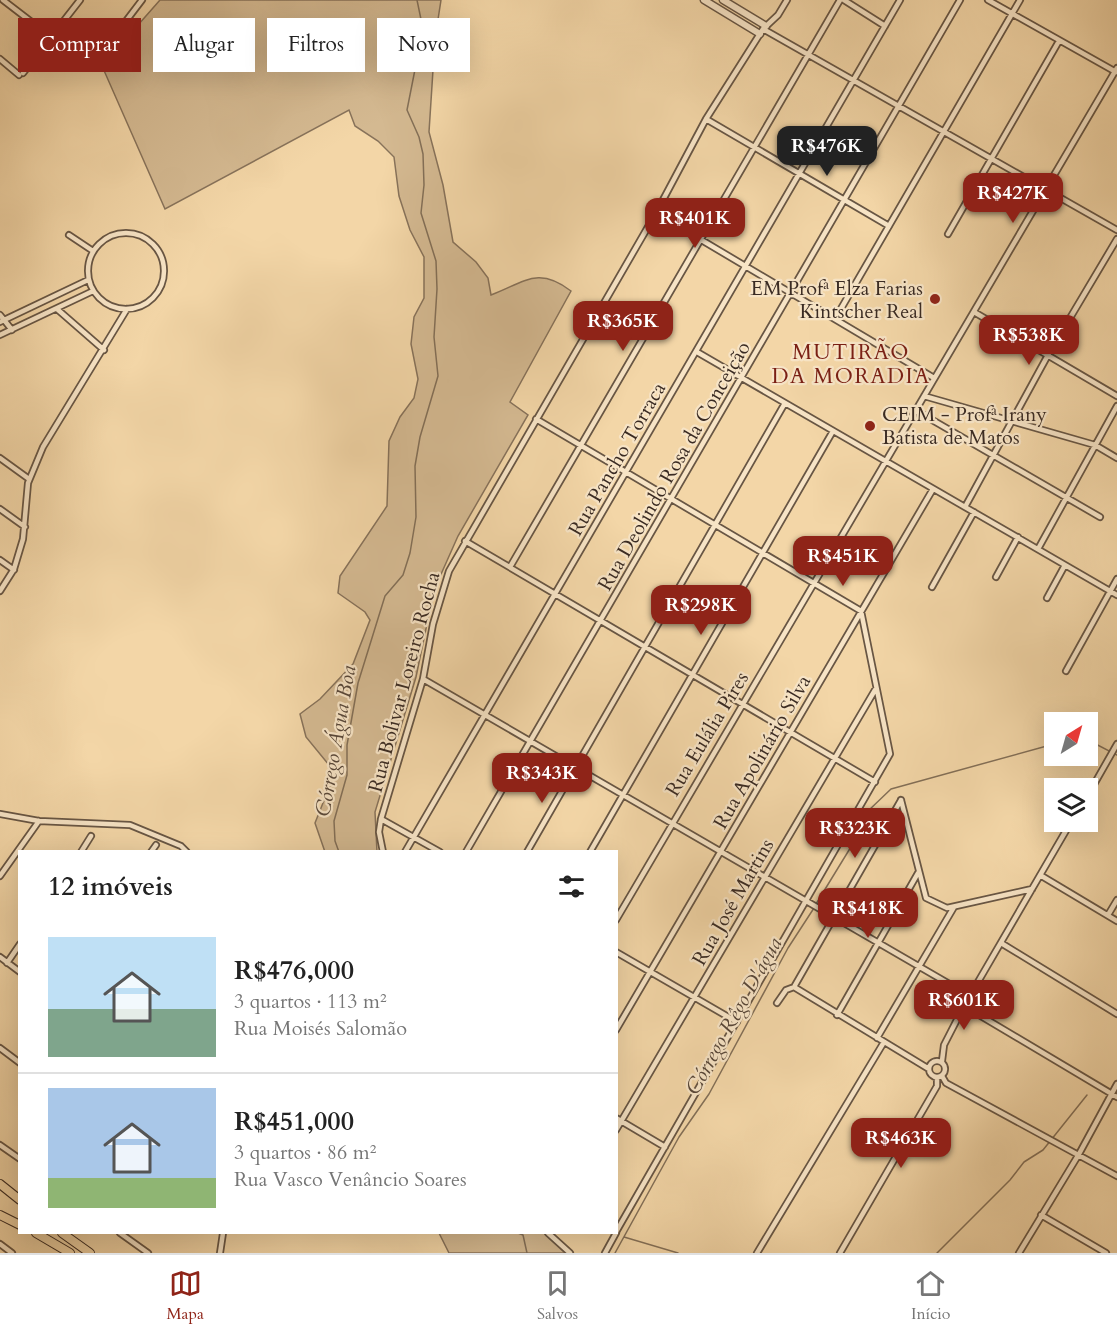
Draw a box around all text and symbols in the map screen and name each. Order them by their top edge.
chip: Comprar [18,18,141,72]
chip: Alugar [153,18,255,72]
chip: Filtros [267,18,365,72]
chip: Novo [377,18,470,72]
pin: R$476K [778,126,876,177]
text: R$476K [791,132,863,159]
pin: R$427K [964,173,1062,224]
text: R$427K [977,179,1049,206]
pin: R$401K [646,198,744,249]
text: R$401K [659,204,731,231]
place label: EM Profª Elza Farias Kintscher Real [751,275,923,325]
marker: EM Profª Elza Farias Kintscher Real [928,292,942,306]
pin: R$365K [574,301,672,352]
text: R$365K [587,307,659,334]
pin: R$538K [980,315,1078,366]
text: R$538K [993,321,1065,348]
street label: Rua Deolindo Rosa da Conceição [591,336,757,596]
district label: MUTIRÃO DA MORADIA [771,337,931,391]
street label: Rua Pancho Torraca [562,377,672,541]
place label: CEIM - Profª Irany Batista de Matos [882,401,1047,451]
marker: CEIM - Profª Irany Batista de Matos [863,419,877,433]
pin: R$451K [794,536,892,587]
text: R$451K [807,542,879,569]
street label: Rua Bolivar Loreiro Rocha [362,568,447,795]
pin: R$298K [652,585,750,636]
text: R$298K [665,591,737,618]
water label: Córrego Água Boa [308,663,364,819]
street label: Rua Eulália Pires [659,667,755,801]
street label: Rua Apolinário Silva [707,670,817,834]
north arrow [1044,712,1098,766]
map controls [1044,712,1098,832]
pin: R$343K [493,753,591,804]
text: R$343K [506,759,578,786]
button: layers [1044,778,1098,832]
pin: R$323K [806,808,904,859]
text: R$323K [819,814,891,841]
street label: Rua José Martins [686,834,780,970]
text: 12 imóveis [48,869,173,904]
icon: filters [555,870,588,903]
pin: R$418K [819,888,917,939]
text: R$418K [832,894,904,921]
water label: Córrego Rêgo D'água [679,932,789,1100]
text: R$476,000 [234,953,354,988]
icon: home [96,961,168,1033]
pin: R$601K [915,980,1013,1031]
text: R$601K [928,986,1000,1013]
text: 3 quartos · 113 m² [234,988,387,1015]
text: Rua Moisés Salomão [234,1015,407,1042]
text: R$451,000 [234,1104,354,1139]
icon: home [96,1112,168,1184]
pin: R$463K [852,1118,950,1169]
text: R$463K [865,1124,937,1151]
text: 3 quartos · 86 m² [234,1139,376,1166]
text: Rua Vasco Venâncio Soares [234,1166,467,1193]
tab: Mapa [166,1267,204,1325]
tab: Salvos [537,1267,578,1325]
tab: Início [911,1267,950,1325]

